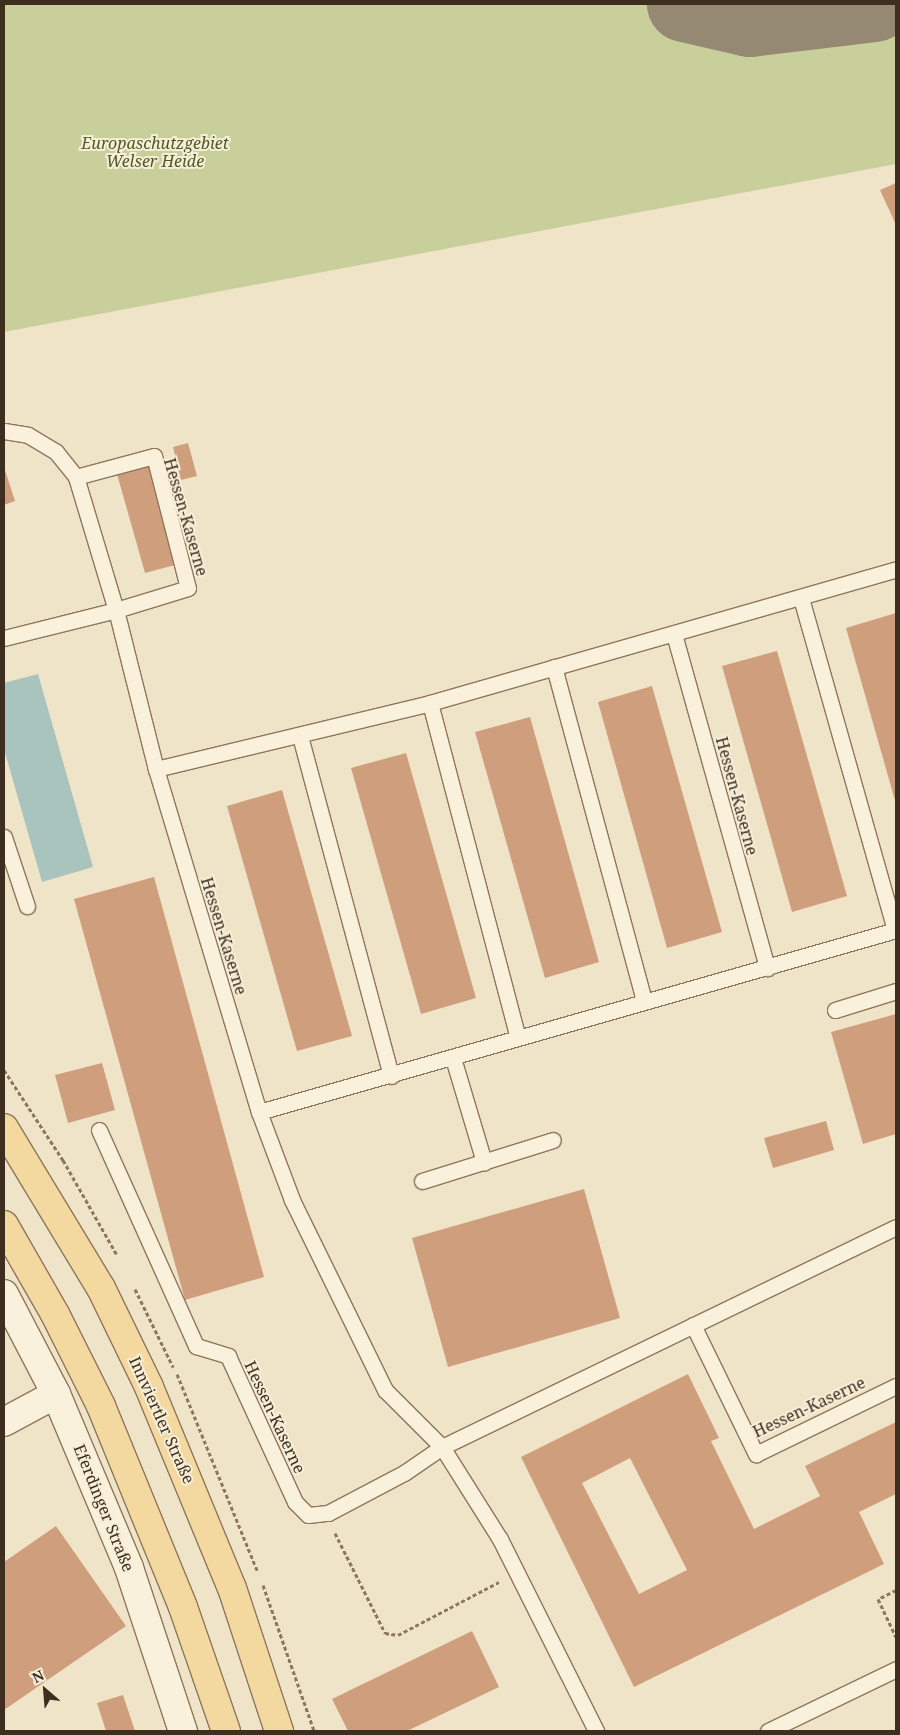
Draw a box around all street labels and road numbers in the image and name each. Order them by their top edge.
street label: Hessen-Kaserne [160,456,212,578]
street label: Hessen-Kaserne [712,735,762,857]
street label: Hessen-Kaserne [197,875,251,997]
street label: Innviertler Straße [125,1353,199,1487]
street label: Hessen-Kaserne [241,1358,309,1476]
street label: Hessen-Kaserne [750,1373,868,1441]
street label: Eferdinger Straße [70,1442,138,1574]

